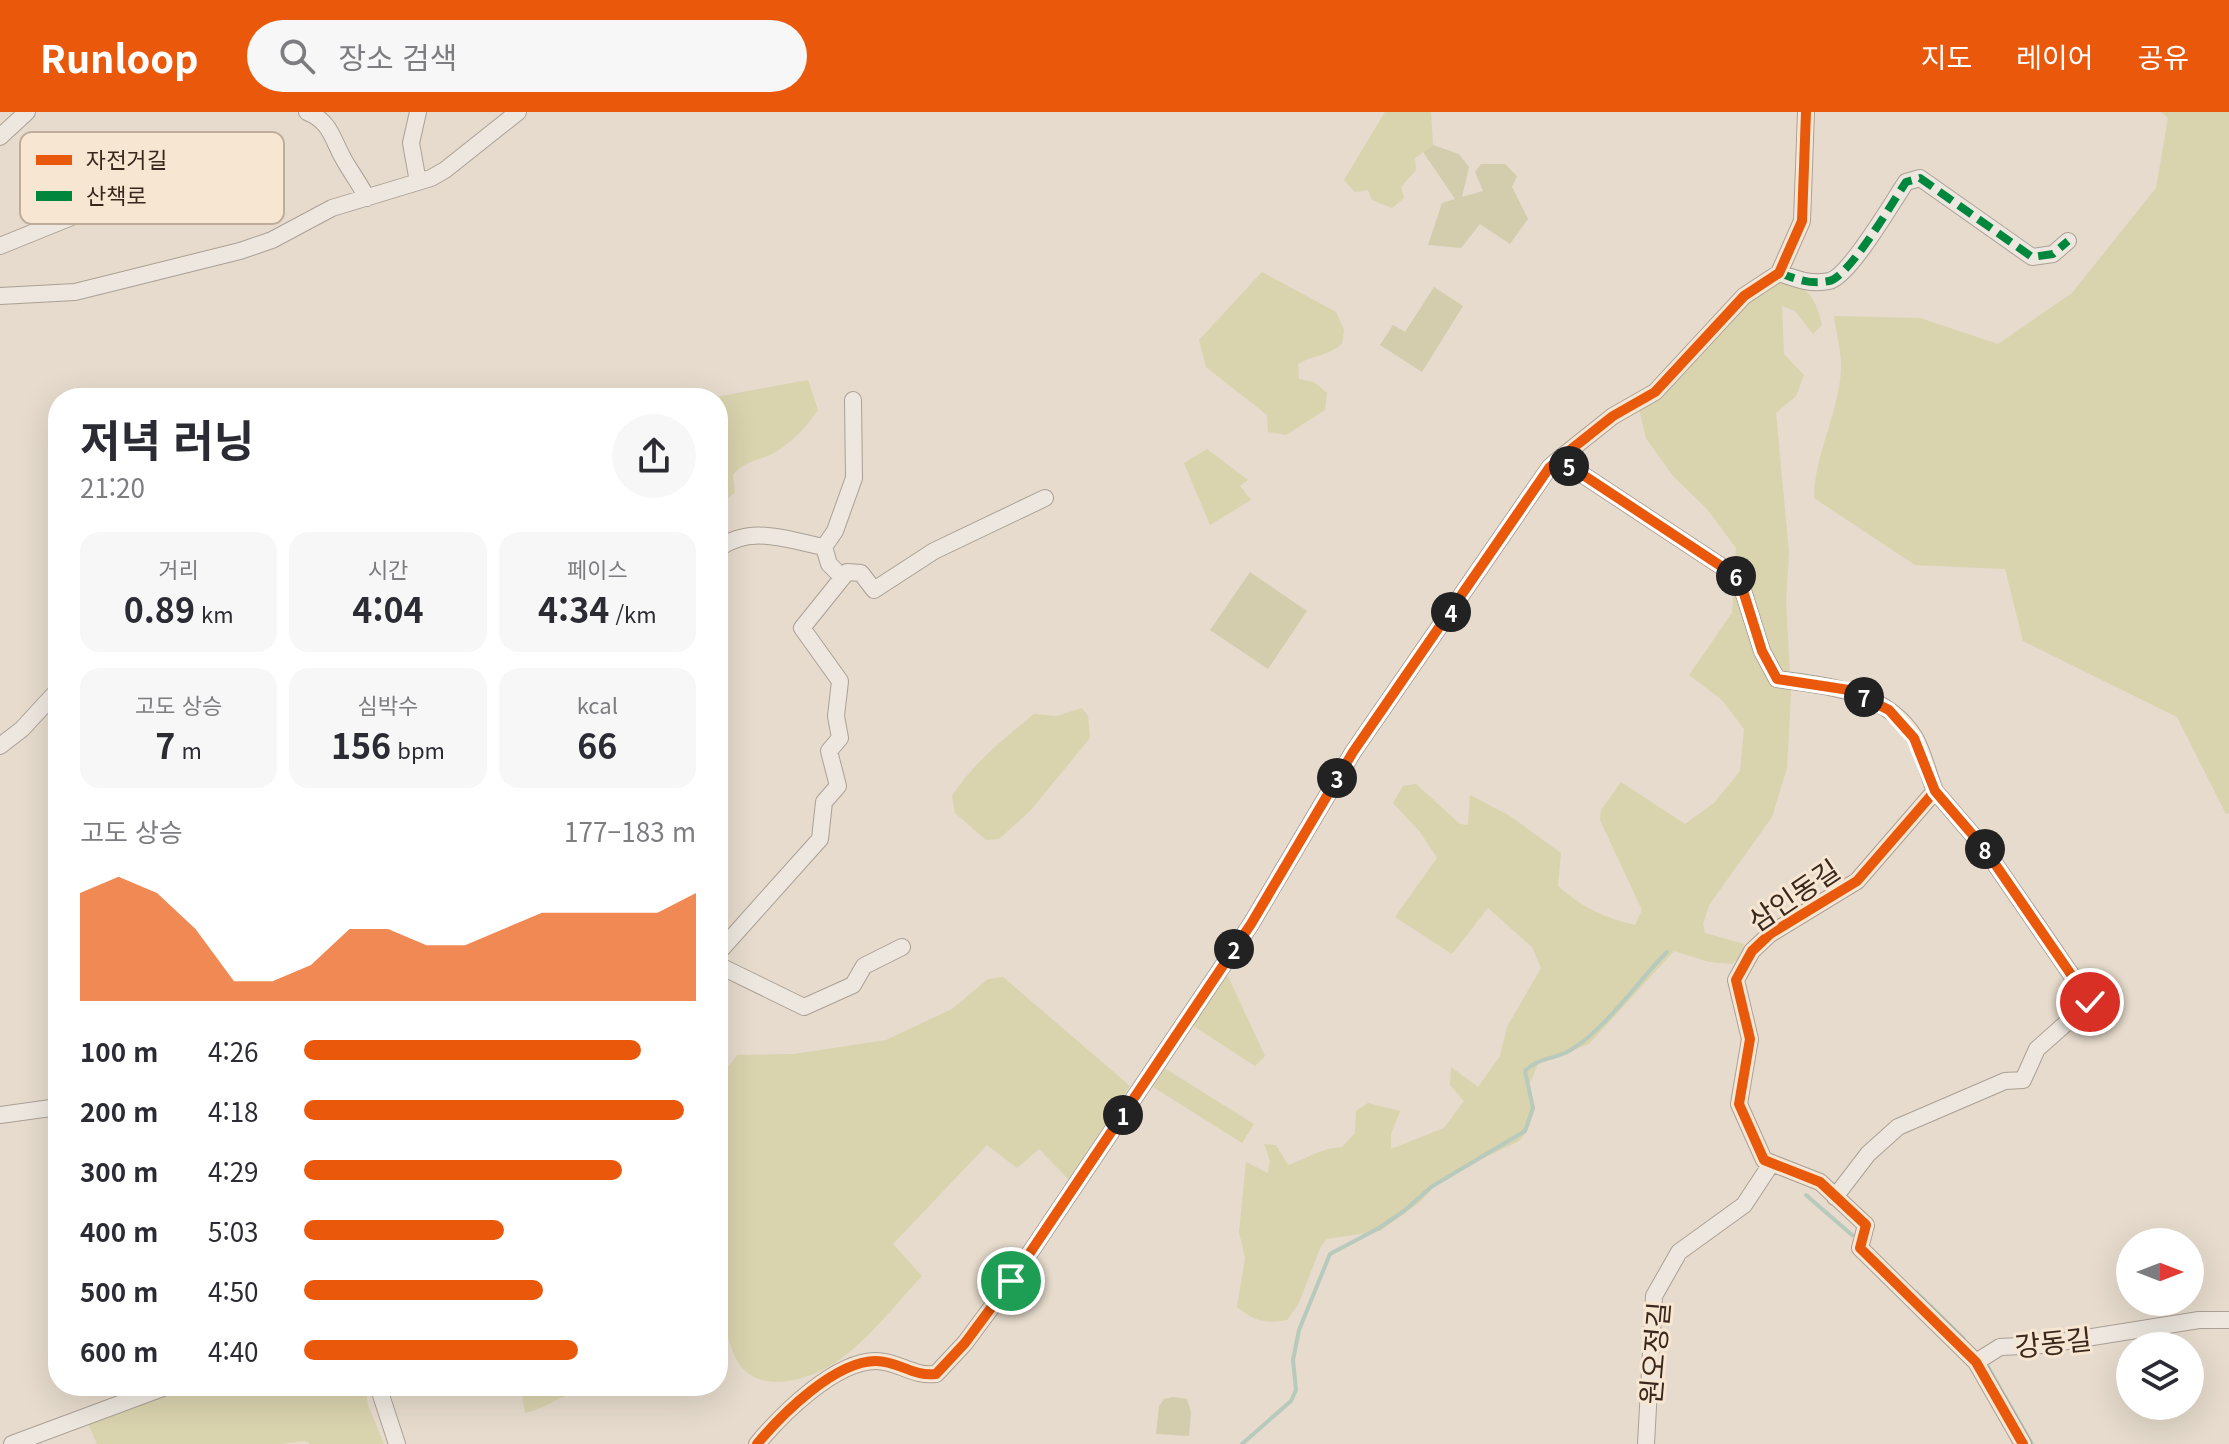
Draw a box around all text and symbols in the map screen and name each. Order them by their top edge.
search box [247,20,807,92]
text: Runloop [40,29,199,84]
icon: search [275,34,319,78]
text: 장소 검색 [339,34,457,78]
text: 지도 [1921,36,1972,76]
text: 레이어 [2016,36,2093,76]
text: 공유 [2137,36,2189,76]
legend [20,132,284,224]
text: 자전거길 [86,142,167,174]
text: 산책로 [86,178,147,210]
text: 저녁 러닝 [80,406,254,470]
button: share [612,414,696,498]
pin: 5 [1549,446,1589,486]
text: 5 [1563,450,1575,482]
text: 21:20 [80,468,145,505]
text: 거리 [158,552,199,584]
text: 시간 [368,552,408,584]
text: 페이스 [567,552,628,584]
pin: 6 [1716,556,1756,596]
text: 6 [1730,560,1742,592]
text: 0.89 [124,584,195,633]
text: 4:04 [352,584,424,633]
text: 4:34 [538,584,609,633]
pin: 4 [1431,592,1471,632]
text: 4 [1445,596,1457,628]
text: km [195,597,234,629]
text: /km [609,597,657,629]
pin: 7 [1844,677,1884,717]
text: 7 [1858,681,1870,713]
text: 고도 상승 [135,688,222,720]
text: 심박수 [358,688,418,720]
text: kcal [577,688,618,720]
text: 7 [155,720,175,769]
text: 156 [331,720,391,769]
text: 66 [577,720,617,769]
text: m [175,733,202,765]
text: bpm [391,733,445,765]
pin: 3 [1317,758,1357,798]
text: 3 [1331,762,1343,794]
text: 고도 상승 [80,812,183,849]
text: 177–183 m [564,812,696,849]
pin: 8 [1965,829,2005,869]
text: 8 [1979,833,1991,865]
street label: 삼인동길 [1739,849,1847,939]
pin: 2 [1214,929,1254,969]
text: 2 [1228,933,1240,965]
pin [2056,968,2124,1036]
icon: check [2068,980,2112,1024]
text: 100 m [80,1032,158,1069]
text: 4:26 [208,1032,259,1069]
text: 200 m [80,1092,158,1129]
text: 4:18 [208,1092,259,1129]
pin: 1 [1103,1095,1143,1135]
text: 1 [1117,1099,1129,1131]
text: 300 m [80,1152,158,1189]
text: 4:29 [208,1152,259,1189]
text: 400 m [80,1212,158,1249]
text: 5:03 [208,1212,259,1249]
north arrow [2116,1228,2204,1316]
map controls [2116,1228,2204,1420]
pin [977,1247,1045,1315]
icon: arrive [989,1259,1033,1303]
text: 500 m [80,1272,158,1309]
text: 4:50 [208,1272,259,1309]
street label: 원오정길 [1629,1300,1677,1406]
street label: 강동길 [2012,1317,2094,1365]
text: 600 m [80,1332,158,1369]
text: 4:40 [208,1332,259,1369]
button: layers [2116,1332,2204,1420]

